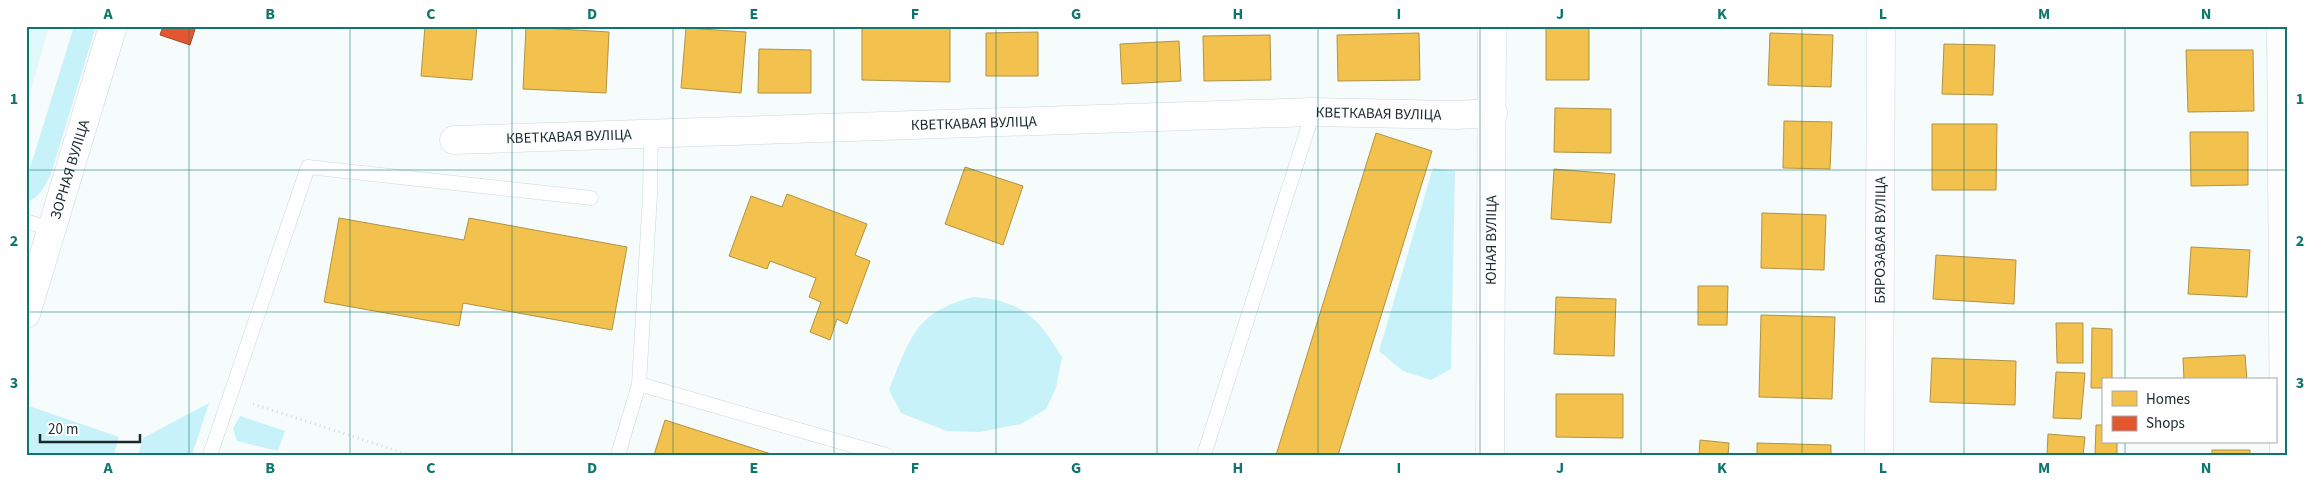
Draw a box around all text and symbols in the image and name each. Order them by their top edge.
text: A [102,3,113,25]
text: B [265,3,275,25]
text: C [426,3,436,25]
text: D [587,3,597,25]
text: E [750,3,758,25]
text: F [911,3,919,25]
text: G [1071,3,1081,25]
text: H [1233,3,1243,25]
text: I [1397,3,1401,25]
text: J [1556,3,1564,25]
text: K [1717,3,1727,25]
text: L [1879,3,1887,25]
text: M [2038,3,2050,25]
text: N [2201,3,2211,25]
text: 1 [10,88,18,110]
text: 1 [2296,88,2304,110]
street label: КВЕТКАВАЯ ВУЛІЦА [1315,102,1442,126]
street label: КВЕТКАВАЯ ВУЛІЦА [910,111,1038,136]
street label: ЗОРНАЯ ВУЛІЦА [45,116,95,222]
street label: КВЕТКАВАЯ ВУЛІЦА [506,124,633,149]
street label: БЯРОЗАВАЯ ВУЛІЦА [1870,175,1891,304]
street label: ЮНАЯ ВУЛІЦА [1481,194,1502,285]
text: 2 [10,230,18,252]
text: 2 [2296,230,2304,252]
text: 3 [10,372,18,394]
text: 3 [2296,372,2304,394]
legend [2102,378,2276,444]
text: Homes [2146,389,2190,410]
scale bar [40,411,140,443]
text: Shops [2146,413,2185,434]
text: 20 m [48,419,78,440]
text: A [102,457,113,479]
text: B [265,457,275,479]
text: C [426,457,436,479]
text: D [587,457,597,479]
text: E [750,457,758,479]
text: F [911,457,919,479]
text: G [1071,457,1081,479]
text: H [1233,457,1243,479]
text: I [1397,457,1401,479]
text: J [1556,457,1564,479]
text: K [1717,457,1727,479]
text: L [1879,457,1887,479]
text: M [2038,457,2050,479]
text: N [2201,457,2211,479]

